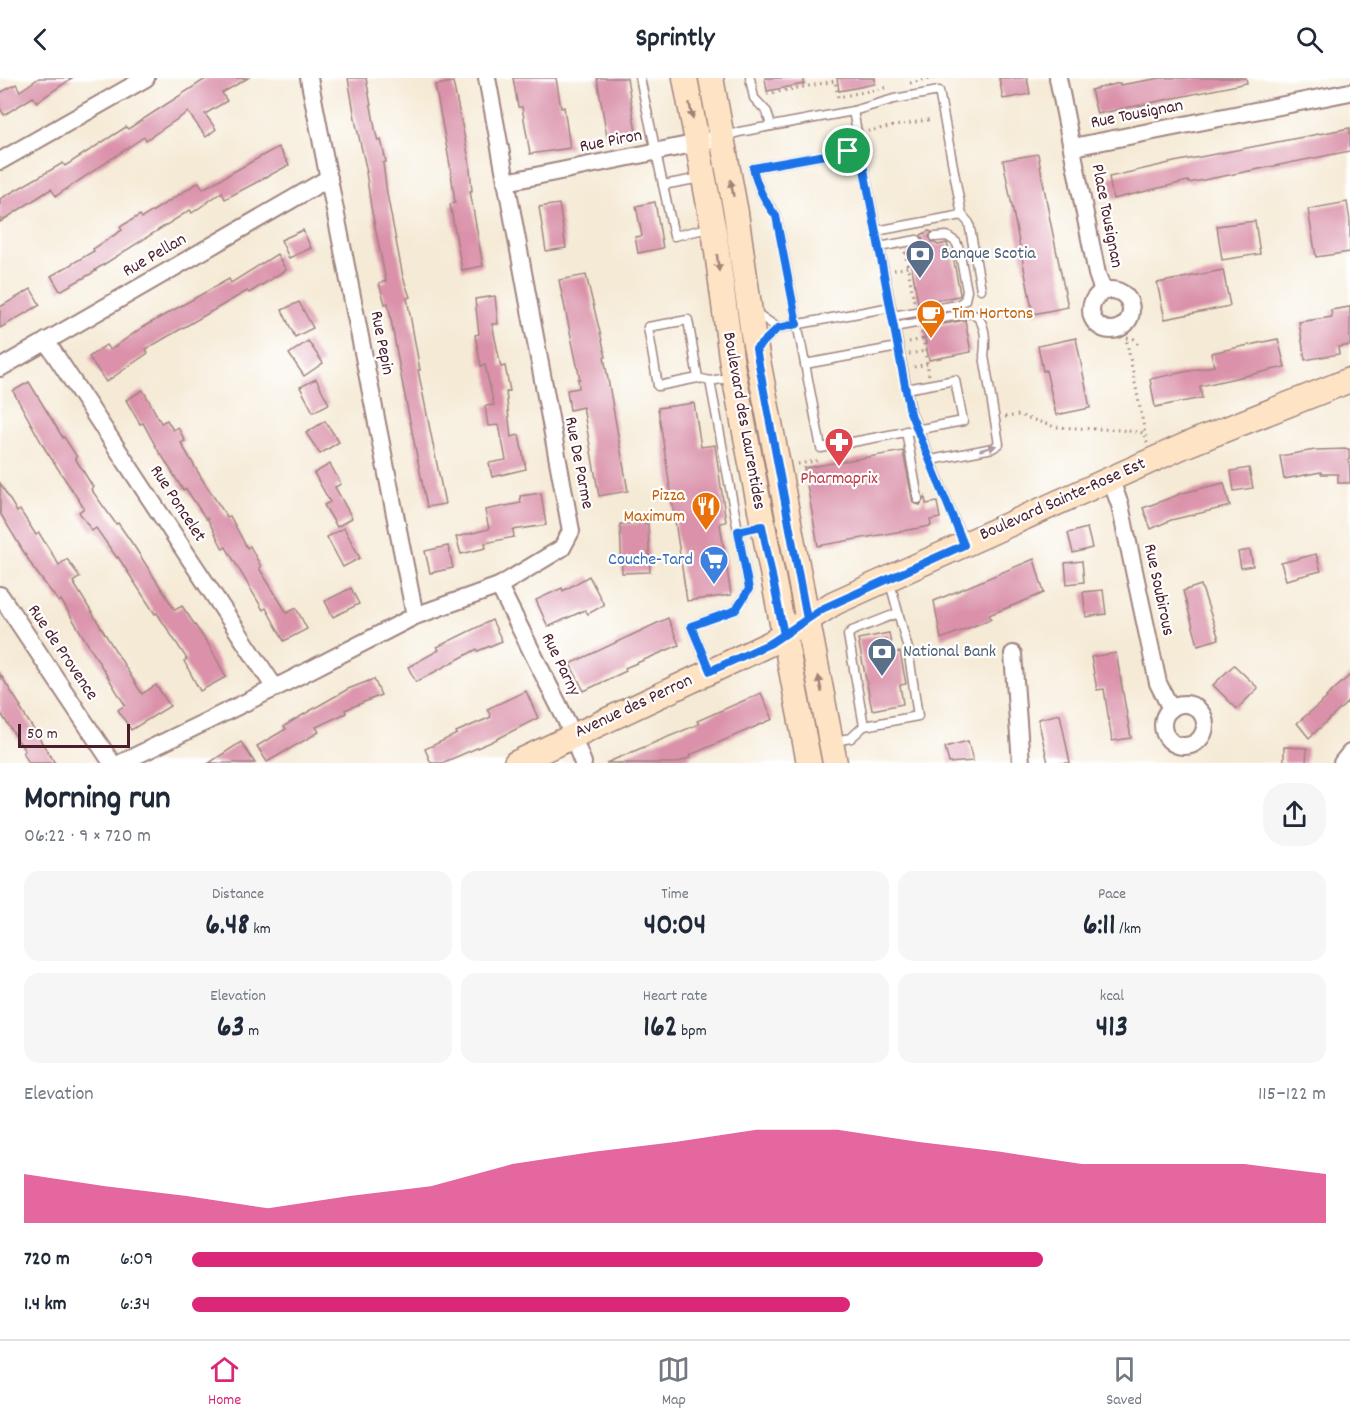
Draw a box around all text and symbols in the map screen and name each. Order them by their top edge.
text: Sprintly [635,20,715,59]
icon: back [24,23,57,56]
icon: search [1293,23,1326,56]
street label: Rue Tousignan [1089,94,1185,136]
one-way arrow [687,101,696,120]
street label: Rue Piron [578,124,644,160]
pin [822,125,873,176]
icon: arrive [831,134,864,167]
street label: Place Tousignan [1084,162,1128,270]
one-way arrow [727,178,736,197]
street label: Rue Pellan [118,228,192,284]
bank icon: Banque Scotia [904,238,936,280]
place label: Banque Scotia [941,242,1036,267]
one-way arrow [714,254,723,273]
cafe icon: Tim Hortons [915,298,947,340]
place label: Tim Hortons [952,302,1033,327]
street label: Rue Pepin [363,309,399,377]
street label: Boulevard des Laurentides [715,330,771,512]
street label: Rue De Parme [557,415,599,511]
pharmacy icon: Pharmaprix [823,426,855,468]
one-way arrow [979,443,997,452]
street label: Boulevard Sainte-Rose Est [976,452,1150,548]
street label: Rue Poncelet [143,461,211,548]
place label: Pharmaprix [800,467,878,492]
place label: Pizza Maximum [624,484,686,530]
restaurant icon: Pizza Maximum [690,490,722,532]
street label: Rue Soubirous [1136,542,1180,638]
supermarket icon: Couche-Tard [698,544,730,586]
place label: Couche-Tard [608,548,693,573]
street label: Rue de Provence [21,600,103,706]
street label: Rue Parny [534,629,586,701]
bank icon: National Bank [866,636,898,678]
place label: National Bank [903,640,996,665]
street label: Avenue des Perron [571,669,697,745]
one-way arrow [815,675,824,694]
scale bar [18,721,130,748]
text: 50 m [27,723,58,746]
text: Morning run [24,777,171,824]
button: share [1263,783,1326,846]
text: 06:22 · 9 × 720 m [24,823,151,851]
text: Distance [212,883,264,906]
text: Time [661,883,689,906]
text: Pace [1098,883,1126,906]
text: 6.48 [205,906,249,949]
text: 40:04 [644,906,706,949]
text: 6:11 [1083,906,1116,949]
text: km [249,918,271,941]
text: /km [1116,918,1141,941]
text: Elevation [210,985,266,1008]
text: Heart rate [643,985,707,1008]
text: kcal [1100,985,1124,1008]
text: 63 [217,1008,245,1051]
text: 162 [643,1008,678,1051]
text: 413 [1096,1008,1128,1051]
text: m [245,1020,259,1043]
text: bpm [678,1020,707,1043]
text: Elevation [24,1081,94,1109]
text: 115–122 m [1258,1081,1326,1109]
text: 720 m [24,1246,70,1274]
text: 6:09 [120,1246,153,1274]
text: 1.4 km [24,1291,67,1319]
text: 6:34 [120,1291,150,1319]
tab: Home [208,1353,241,1412]
tab: Map [657,1353,690,1412]
tab: Saved [1106,1353,1142,1412]

